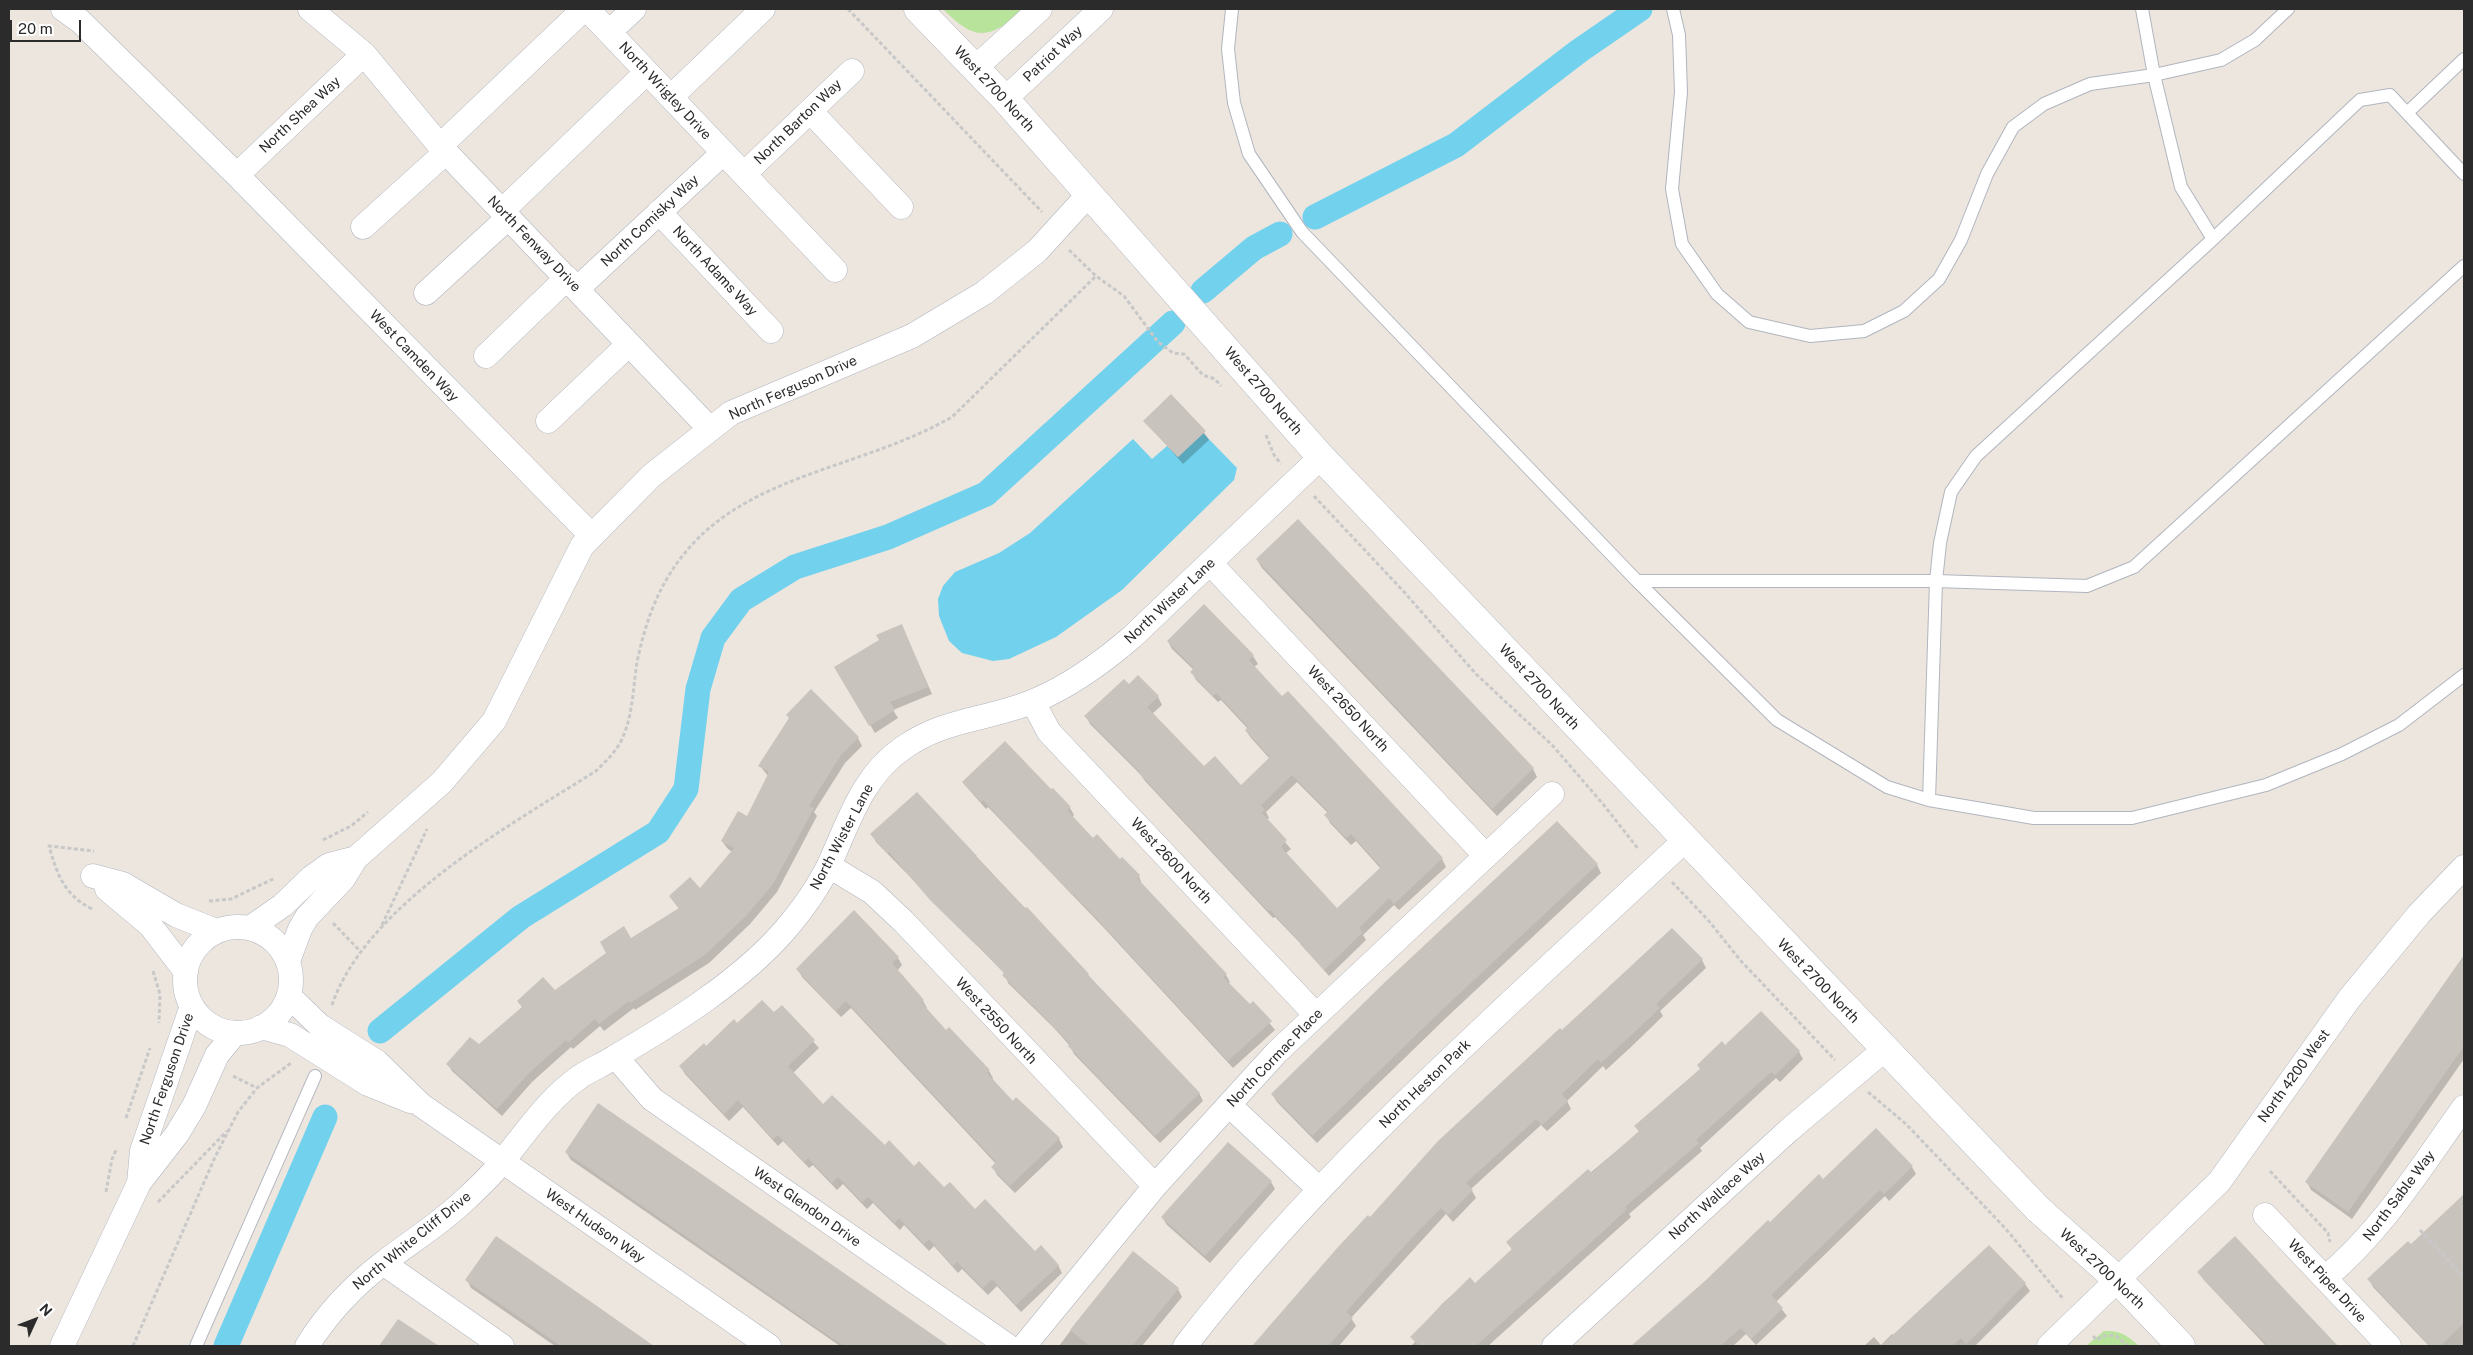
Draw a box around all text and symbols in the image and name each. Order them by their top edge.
scale bar [12,10,84,42]
text: 20 m [18,20,53,37]
street label: Patriot Way [1020,22,1086,86]
street label: North Wrigley Drive [615,39,715,143]
street label: West 2700 North [950,43,1038,135]
street label: North Shea Way [256,73,344,157]
street label: North Barton Way [751,76,845,168]
street label: North Comisky Way [598,171,702,271]
street label: North Fenway Drive [484,192,584,296]
street label: North Adams Way [669,223,761,319]
street label: West Camden Way [366,307,462,405]
street label: West 2700 North [1220,344,1306,438]
street label: North Ferguson Drive [726,352,860,424]
street label: North Wister Lane [1121,555,1219,647]
street label: West 2700 North [1495,641,1583,733]
street label: West 2650 North [1304,662,1392,756]
street label: North Wister Lane [807,781,877,893]
street label: West 2600 North [1127,815,1215,907]
street label: West 2700 North [1774,935,1862,1027]
street label: West 2550 North [952,974,1040,1068]
street label: North Cormac Place [1224,1005,1326,1111]
street label: North Ferguson Drive [137,1011,197,1147]
street label: North 4200 West [2255,1026,2333,1126]
street label: North Heston Park [1376,1036,1474,1132]
street label: North Sable Way [2360,1147,2438,1245]
street label: North Wallace Way [1665,1148,1769,1244]
street label: West Glendon Drive [750,1163,864,1251]
street label: West Hudson Way [542,1185,648,1267]
street label: North White Cliff Drive [350,1188,474,1294]
street label: West 2700 North [2056,1225,2148,1313]
street label: West Piper Drive [2284,1236,2370,1326]
north arrow [10,1295,60,1345]
text: N [36,1300,56,1319]

